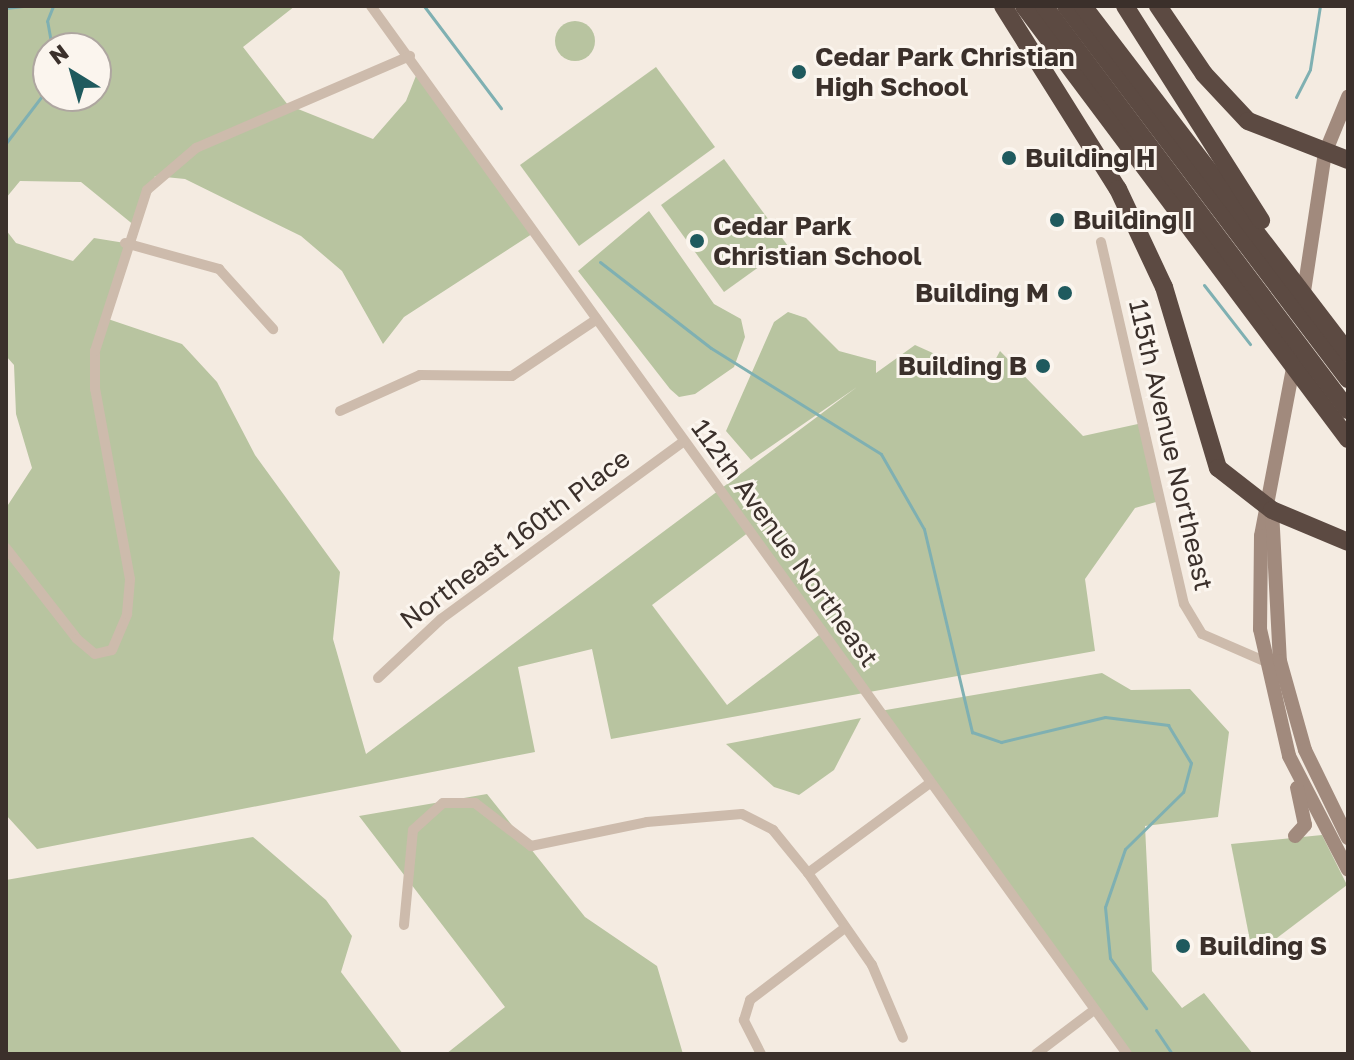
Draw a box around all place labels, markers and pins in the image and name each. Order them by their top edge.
place label: Cedar Park Christian High School [815,41,1075,102]
marker: Cedar Park Christian High School [790,63,808,81]
place label: Building H [1025,142,1156,174]
marker: Building H [1000,149,1018,167]
place label: Building I [1073,204,1193,236]
place label: Cedar Park Christian School [713,210,922,272]
marker: Building I [1048,211,1066,229]
marker: Cedar Park Christian School [688,232,706,250]
place label: Building M [915,277,1049,309]
marker: Building M [1056,284,1074,302]
place label: Building B [898,350,1027,382]
marker: Building B [1034,357,1052,375]
place label: Building S [1199,930,1327,962]
marker: Building S [1174,937,1192,955]

